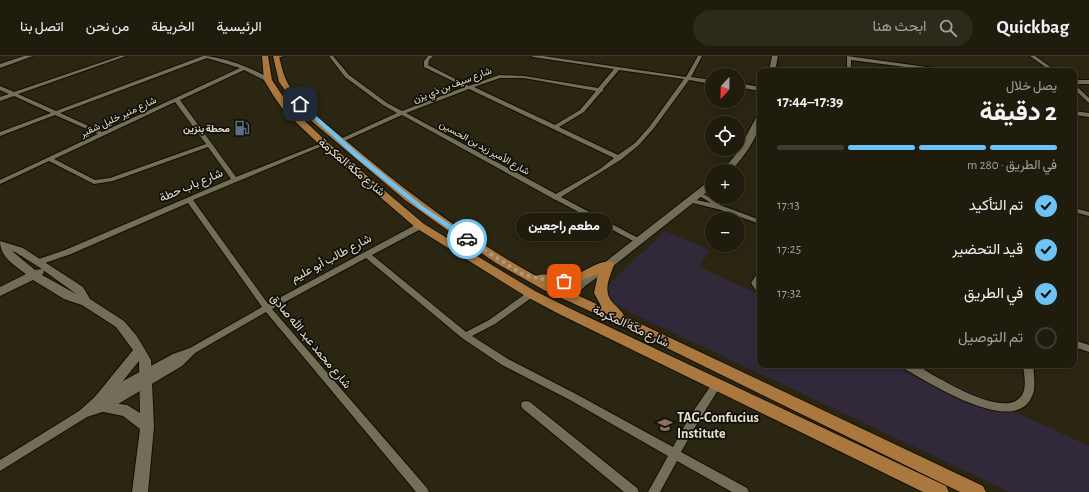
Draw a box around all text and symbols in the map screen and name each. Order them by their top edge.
search box [693,10,973,46]
icon: search [937,17,959,39]
text: Quickbag [997,18,1069,37]
text: ابحث هنا [873,19,927,34]
text: اتصل بنا [20,20,64,34]
text: من نحن [86,20,129,34]
text: الخريطة [151,20,195,34]
text: الرئيسية [217,20,262,34]
street label: شارع سيف بن ذي يزن [412,65,494,107]
north arrow [705,68,745,108]
map controls [705,68,745,252]
text: يصل خلال [1006,80,1057,93]
pin [283,87,317,121]
icon: home [289,93,311,115]
text: 17:39–17:44 [777,94,843,109]
street label: شارع منير خليل شقير [78,95,159,140]
text: 2 دقيقة [980,99,1057,125]
button: locate [705,116,745,156]
street label: شارع الأمير زيد بن الحسين [437,118,532,178]
fuel station icon: محطة بنزين [233,119,251,137]
place label: محطة بنزين [183,124,231,135]
street label: شارع مكة المكرمة [315,136,387,200]
text: في الطريق · 280 m [967,159,1057,172]
button: + [705,164,745,204]
street label: شارع باب حطة [158,166,226,206]
icon: check [1035,195,1057,217]
text: تم التأكيد [969,198,1023,213]
text: 17:13 [777,199,800,212]
button: − [705,212,745,252]
callout: مطعم راجعين [516,213,612,241]
courier [447,219,487,259]
text: مطعم راجعين [528,220,600,233]
icon: car [456,228,478,250]
street label: شارع طالب أبو عليم [288,231,375,287]
icon: check [1035,239,1057,261]
text: قيد التحضير [952,242,1023,257]
text: 17:25 [777,243,801,256]
pin [547,264,581,298]
icon: bag [553,270,575,292]
icon: check [1035,283,1057,305]
text: في الطريق [964,286,1023,301]
text: 17:32 [777,287,801,300]
street label: شارع محمد عبد الله صادق [266,291,355,392]
street label: شارع مكة المكرمة [590,303,671,352]
text: تم التوصيل [958,330,1023,345]
place label: TAG-Confucius Institute [677,411,759,441]
school or university icon: TAG-Confucius Institute [656,416,674,434]

